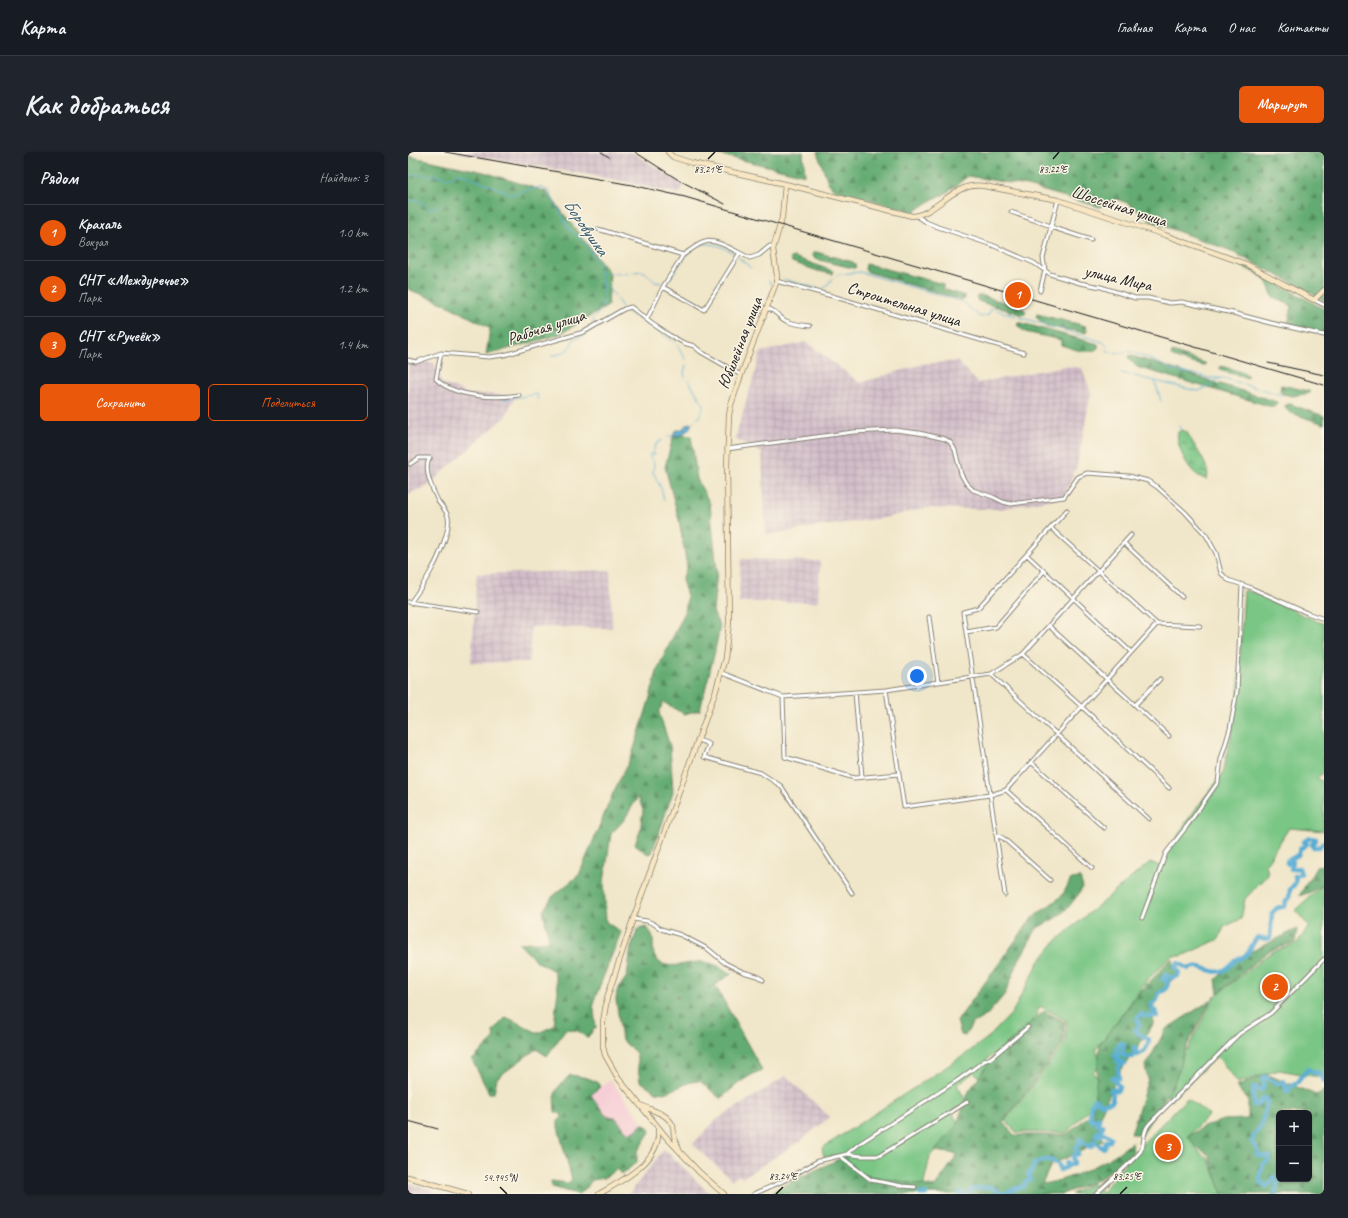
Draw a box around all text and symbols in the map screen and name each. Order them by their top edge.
text: Карта [20,16,65,40]
text: Главная [1117,19,1152,36]
text: Карта [1174,19,1206,36]
text: О нас [1228,19,1255,36]
text: Контакты [1277,19,1328,36]
button: Маршрут [1239,86,1324,123]
text: Как добраться [24,87,169,122]
text: 83.21°E [694,163,724,176]
text: 83.22°E [1039,163,1069,176]
text: Рядом [40,168,78,189]
text: Найдено: 3 [320,170,368,186]
street label: Шоссейная улица [1069,181,1170,232]
water label: Боровушка [559,194,615,261]
text: Крахаль [78,215,121,234]
text: 1 [50,225,56,241]
text: 1.0 km [338,225,368,241]
text: Вокзал [78,234,107,250]
street label: улица Мира [1081,260,1155,296]
text: СНТ «Междуречье» [78,271,189,290]
street label: Строительная улица [845,277,964,332]
pin: 1 [1005,280,1031,310]
text: 2 [50,281,56,297]
text: 1.2 km [338,281,368,297]
text: Парк [78,290,101,306]
street label: Юбилейная улица [713,293,768,392]
street label: Рабочая улица [504,304,589,350]
text: СНТ «Ручеёк» [78,327,160,346]
text: 3 [50,337,56,353]
text: 1.4 km [338,337,368,353]
text: Парк [78,346,101,362]
button: Сохранить [40,384,200,421]
button: Поделиться [208,384,368,421]
your location [907,666,927,686]
pin: 2 [1262,972,1288,1002]
map controls [1276,1110,1312,1182]
button: + [1276,1110,1312,1146]
pin: 3 [1155,1132,1181,1162]
button: − [1276,1146,1312,1182]
text: 83.24°E [769,1170,799,1183]
text: 83.25°E [1113,1170,1143,1183]
text: 54.945°N [483,1171,519,1184]

